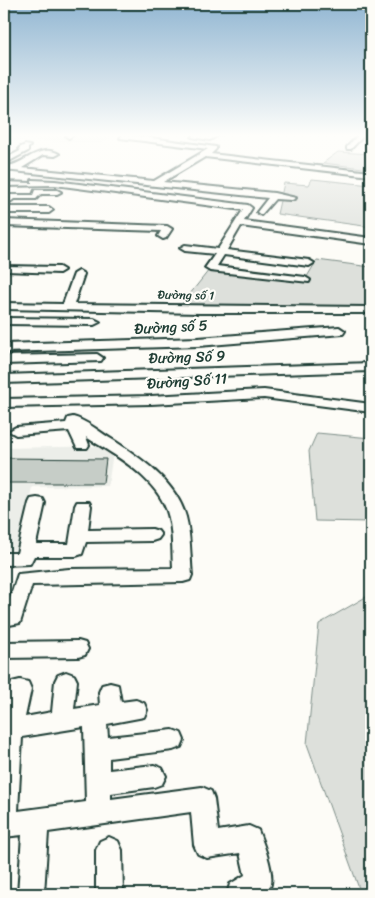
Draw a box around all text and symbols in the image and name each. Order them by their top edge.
street label: Đường số 1 [157,284,215,306]
street label: Đường số 5 [134,312,208,342]
street label: Đường Số 9 [148,343,226,371]
street label: Đường Số 11 [146,365,228,397]

